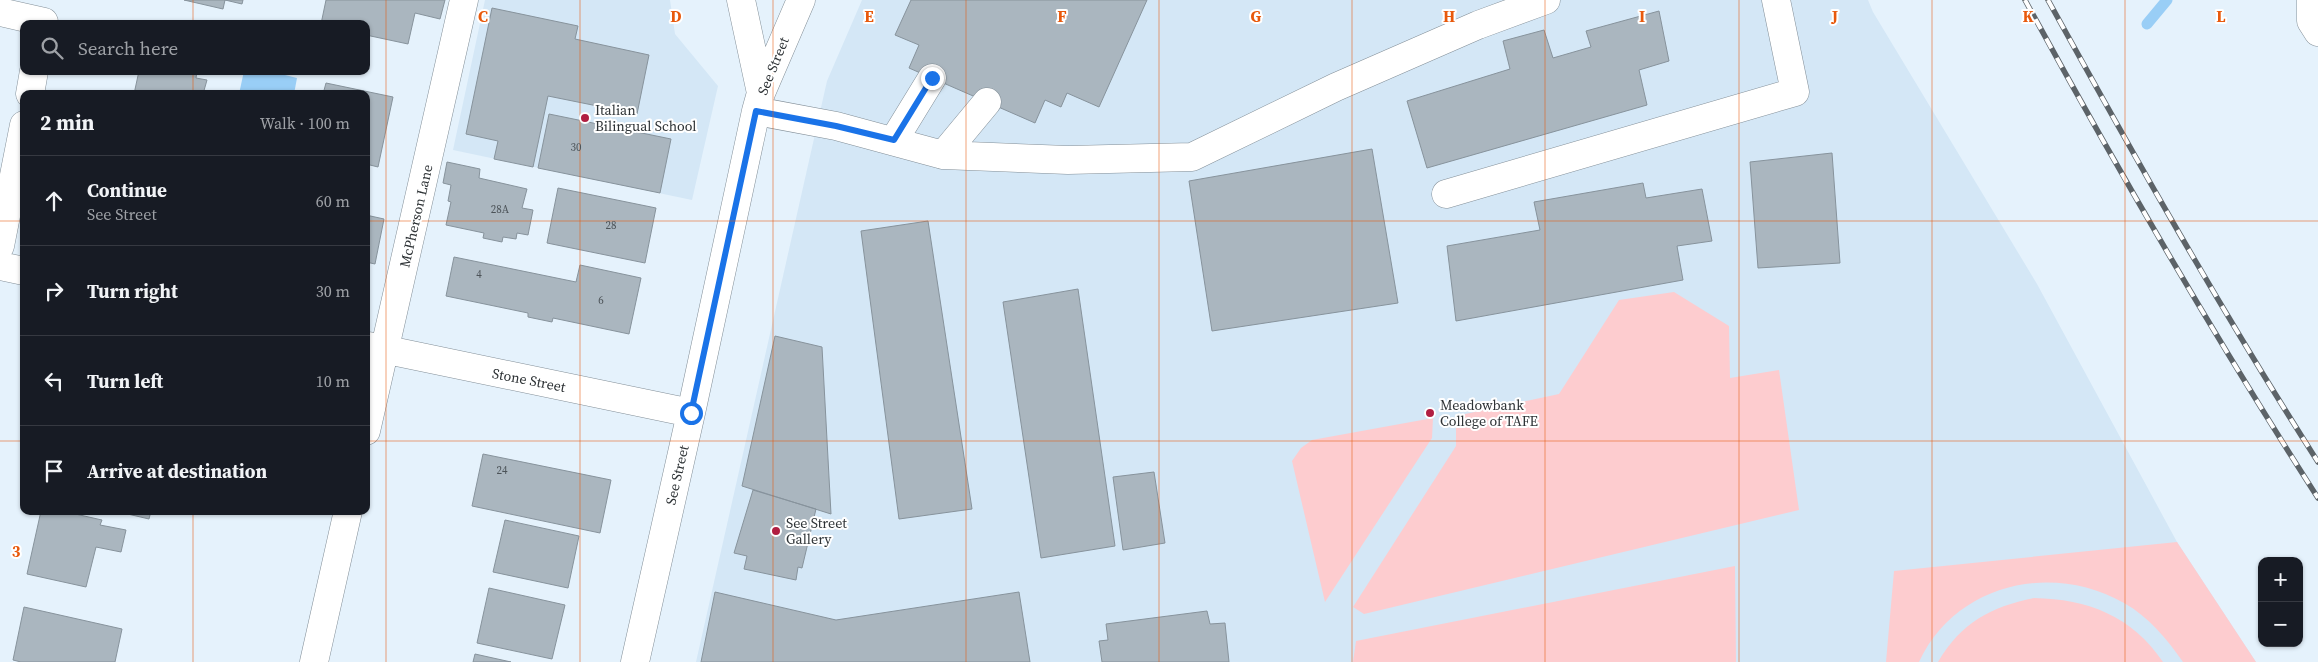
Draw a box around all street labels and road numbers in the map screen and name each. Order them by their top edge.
street label: See Street [752,34,794,98]
street label: McPherson Lane [394,163,438,269]
street label: Stone Street [491,363,568,397]
street label: See Street [660,443,694,507]

